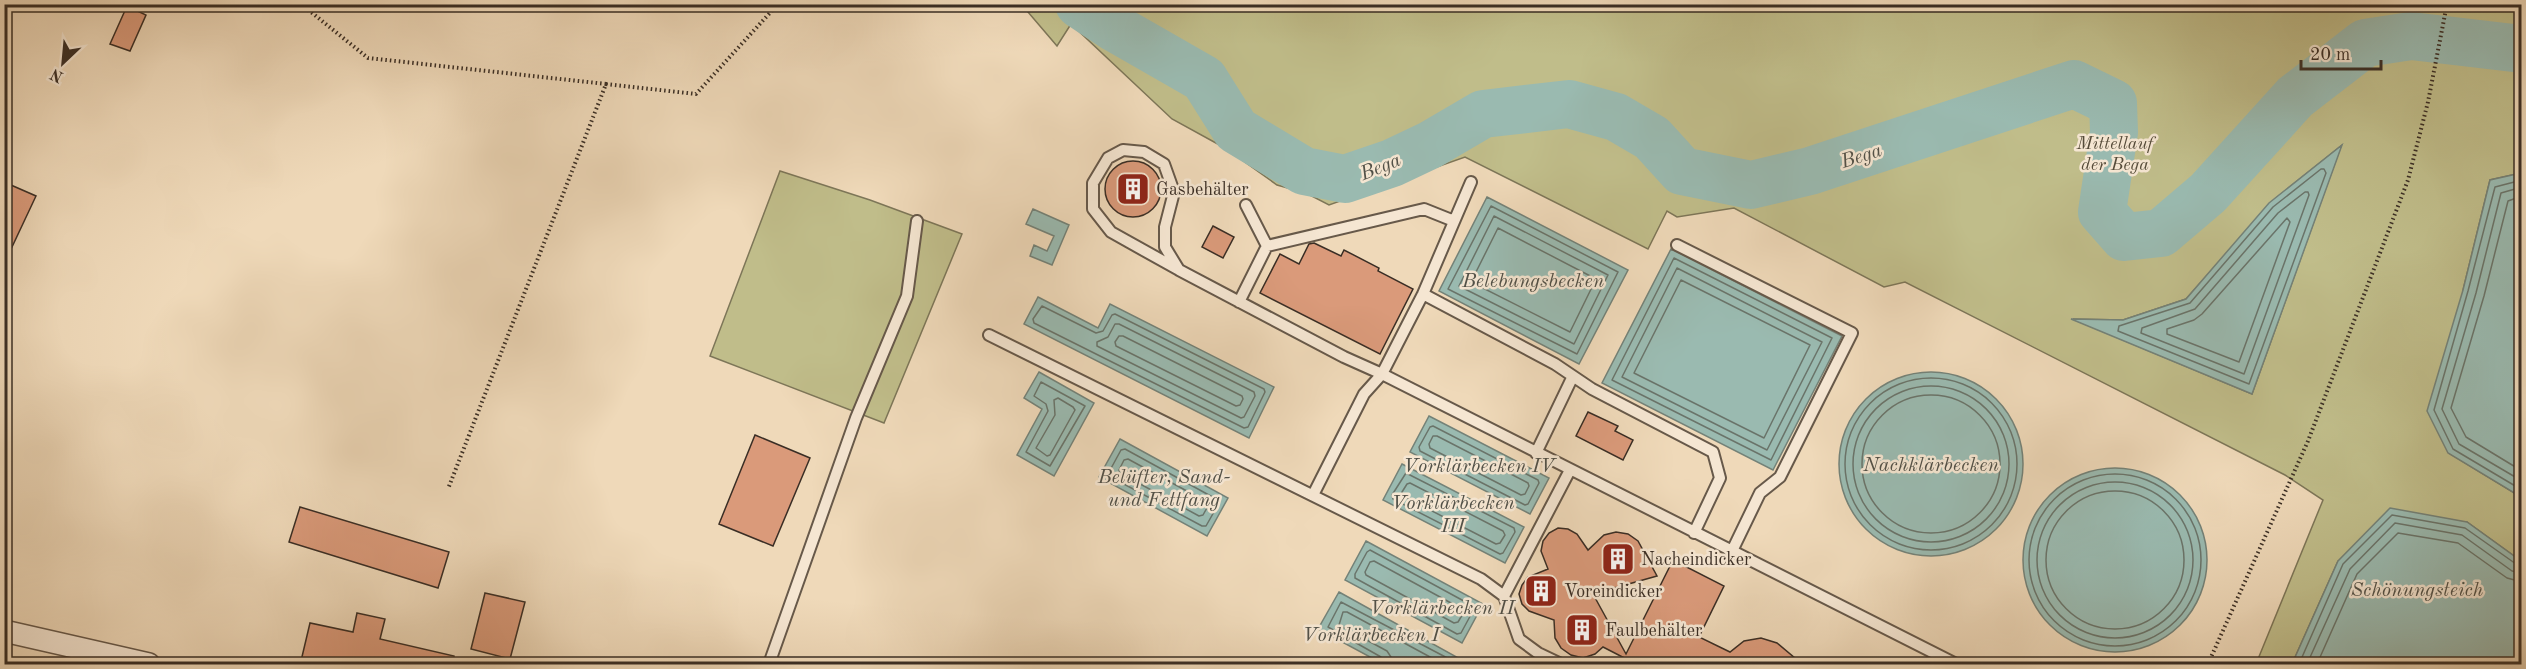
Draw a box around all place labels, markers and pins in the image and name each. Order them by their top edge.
building icon: Gasbehälter [1115,171,1151,207]
place label: Gasbehälter [1156,181,1249,199]
building icon: Nacheindicker [1600,541,1636,577]
place label: Nacheindicker [1641,551,1752,569]
building icon: Voreindicker [1523,573,1559,609]
place label: Voreindicker [1564,583,1663,601]
building icon: Faulbehälter [1564,612,1600,648]
place label: Faulbehälter [1605,622,1703,640]

